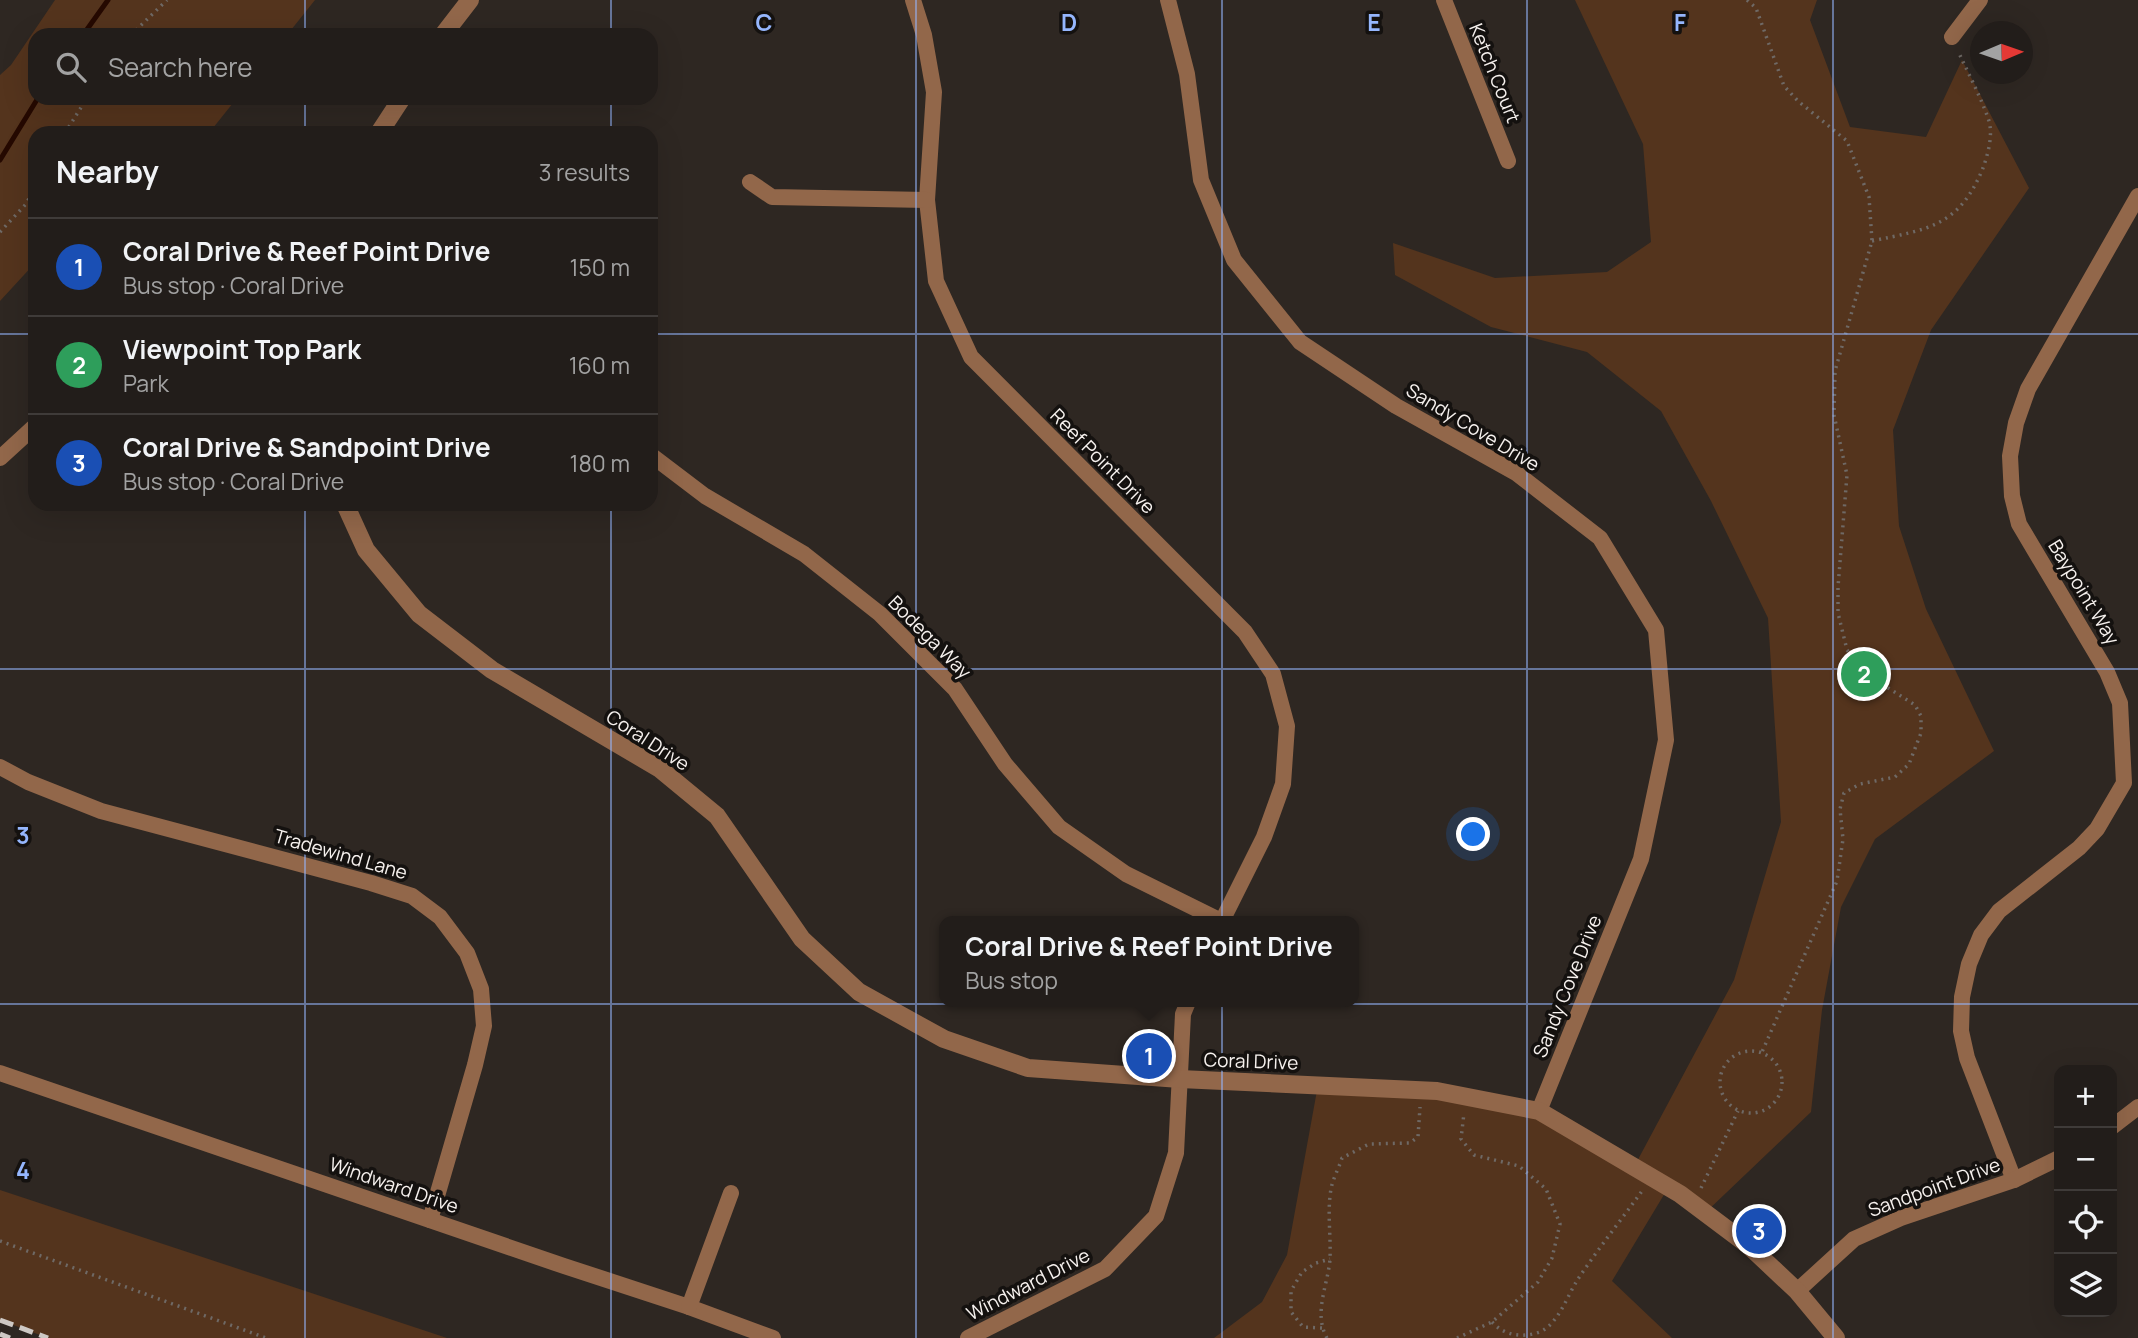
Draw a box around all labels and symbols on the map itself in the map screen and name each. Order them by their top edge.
text: C [756,6,773,38]
text: D [1061,6,1077,38]
text: E [1367,6,1381,38]
text: F [1674,6,1686,38]
street label: Ketch Court [1463,19,1527,127]
north arrow [1970,21,2033,84]
street label: Sandy Cove Drive [1401,377,1545,477]
street label: Reef Point Drive [1045,403,1161,519]
street label: Baypoint Way [2042,535,2126,649]
street label: Bodega Way [883,590,977,684]
pin: 2 [1841,648,1887,700]
street label: Coral Drive [601,703,695,777]
your location [1456,817,1490,851]
text: 3 [16,819,30,851]
street label: Tradewind Lane [271,823,411,885]
street label: Sandy Cove Drive [1527,911,1607,1061]
pin: 1 [1126,1030,1172,1082]
street label: Coral Drive [1203,1046,1299,1076]
street label: Windward Drive [326,1151,462,1219]
street label: Sandpoint Drive [1864,1151,2004,1223]
text: 4 [16,1154,30,1186]
pin: 3 [1736,1205,1782,1257]
street label: Windward Drive [962,1242,1094,1326]

